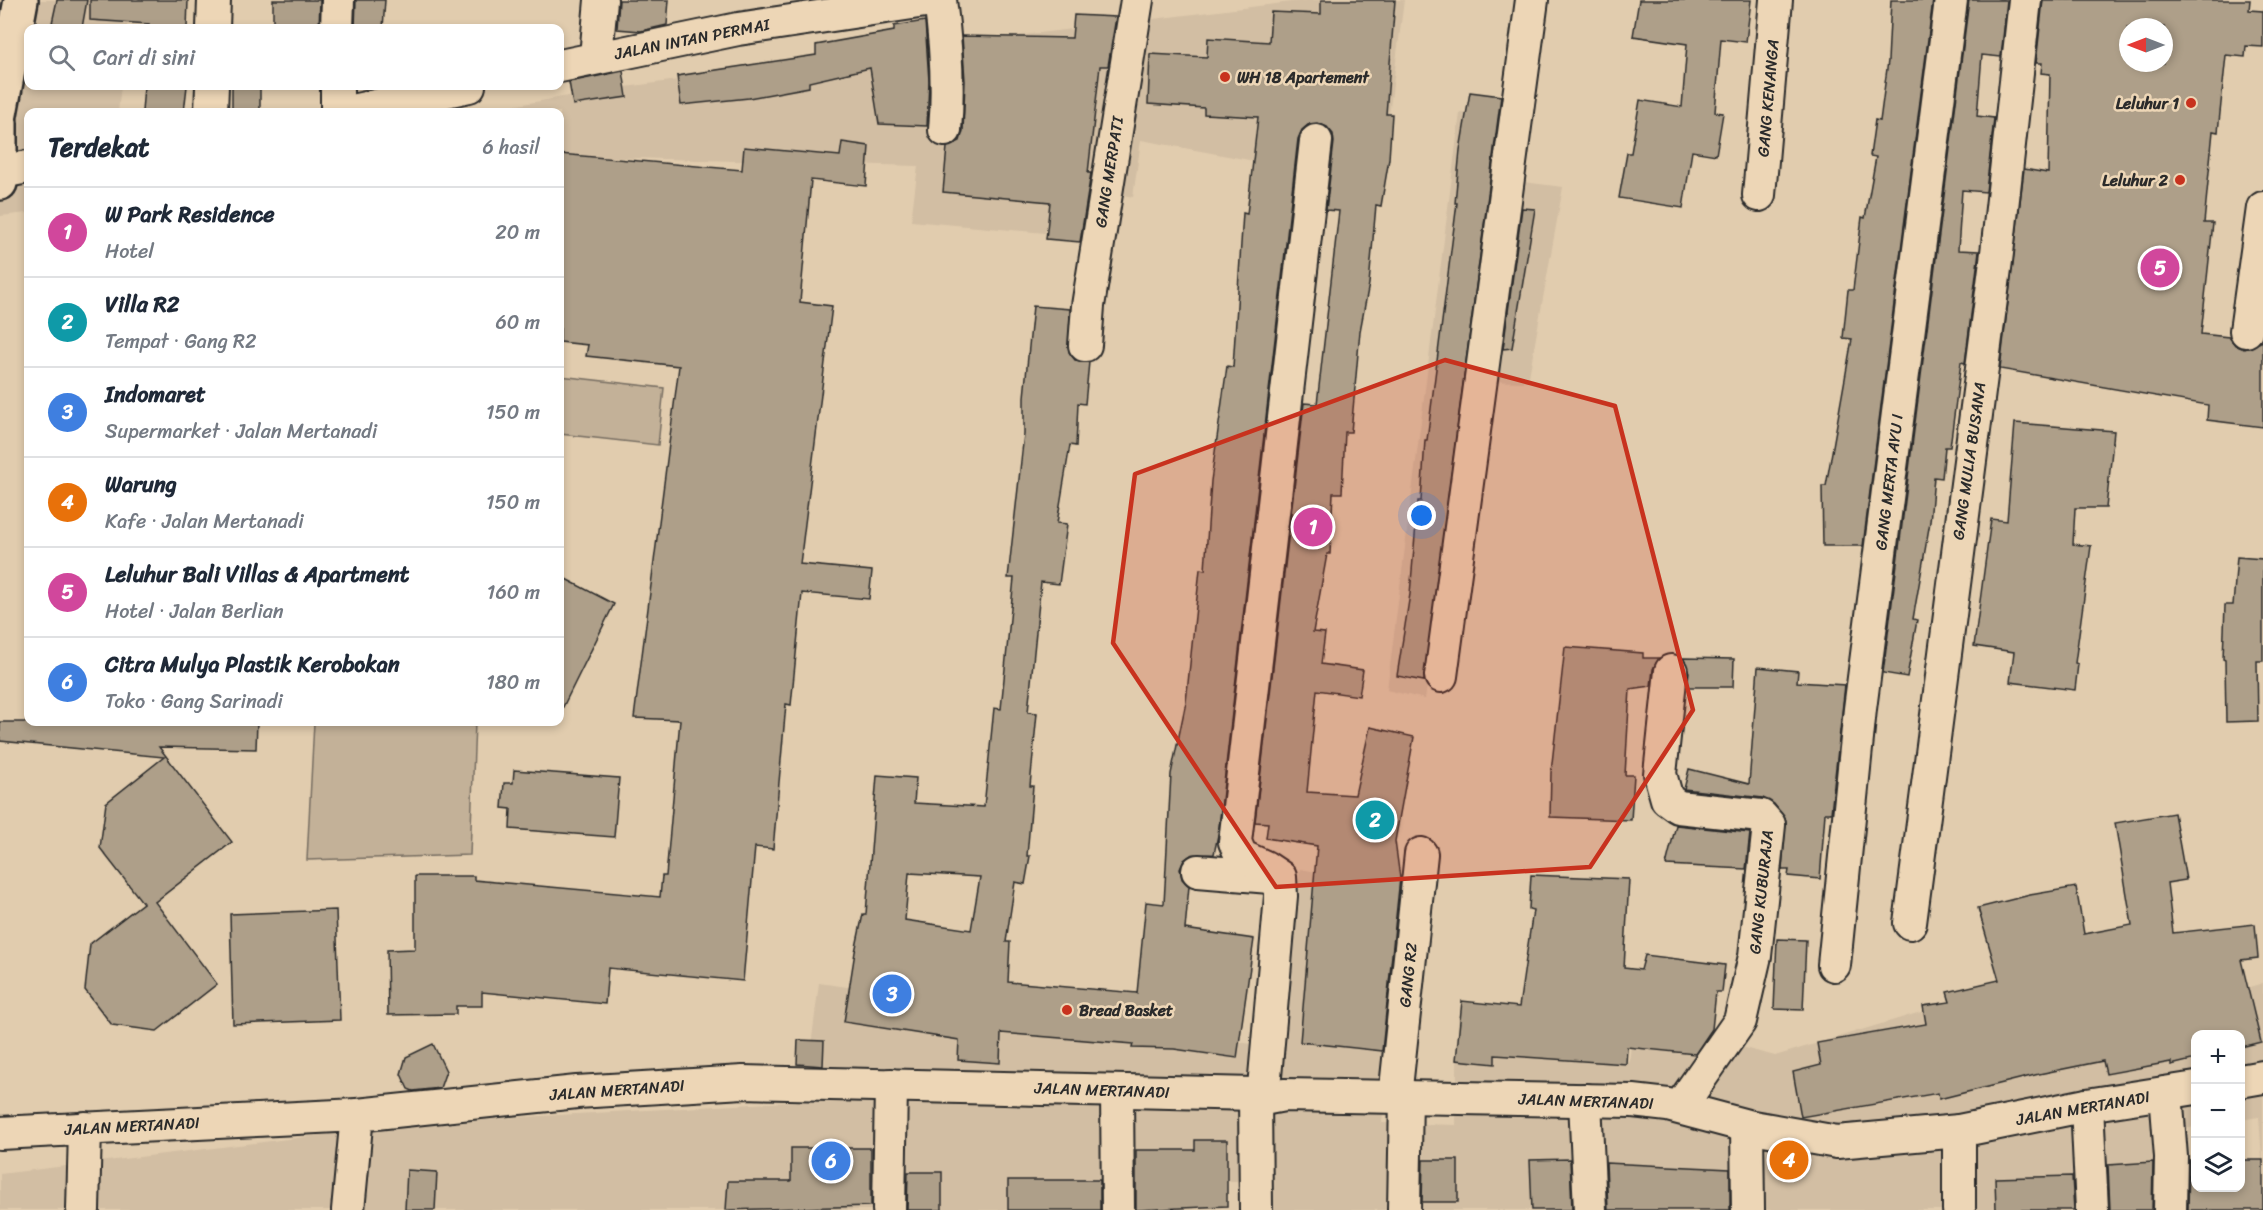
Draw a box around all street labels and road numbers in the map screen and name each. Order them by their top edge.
street label: JALAN INTAN PERMAI [611,9,774,68]
street label: GANG KENANGA [1748,38,1788,158]
street label: GANG MERPATI [1086,113,1132,230]
street label: GANG MULIA BUSANA [1944,380,1994,542]
street label: GANG MERTA AYU I [1866,412,1912,552]
street label: GANG KUBURAJA [1740,829,1782,955]
street label: GANG R2 [1390,941,1426,1009]
street label: JALAN MERTANADI [547,1071,686,1109]
street label: JALAN MERTANADI [1033,1073,1170,1107]
street label: JALAN MERTANADI [2013,1082,2152,1134]
street label: JALAN MERTANADI [1517,1084,1654,1118]
street label: JALAN MERTANADI [63,1108,200,1144]

